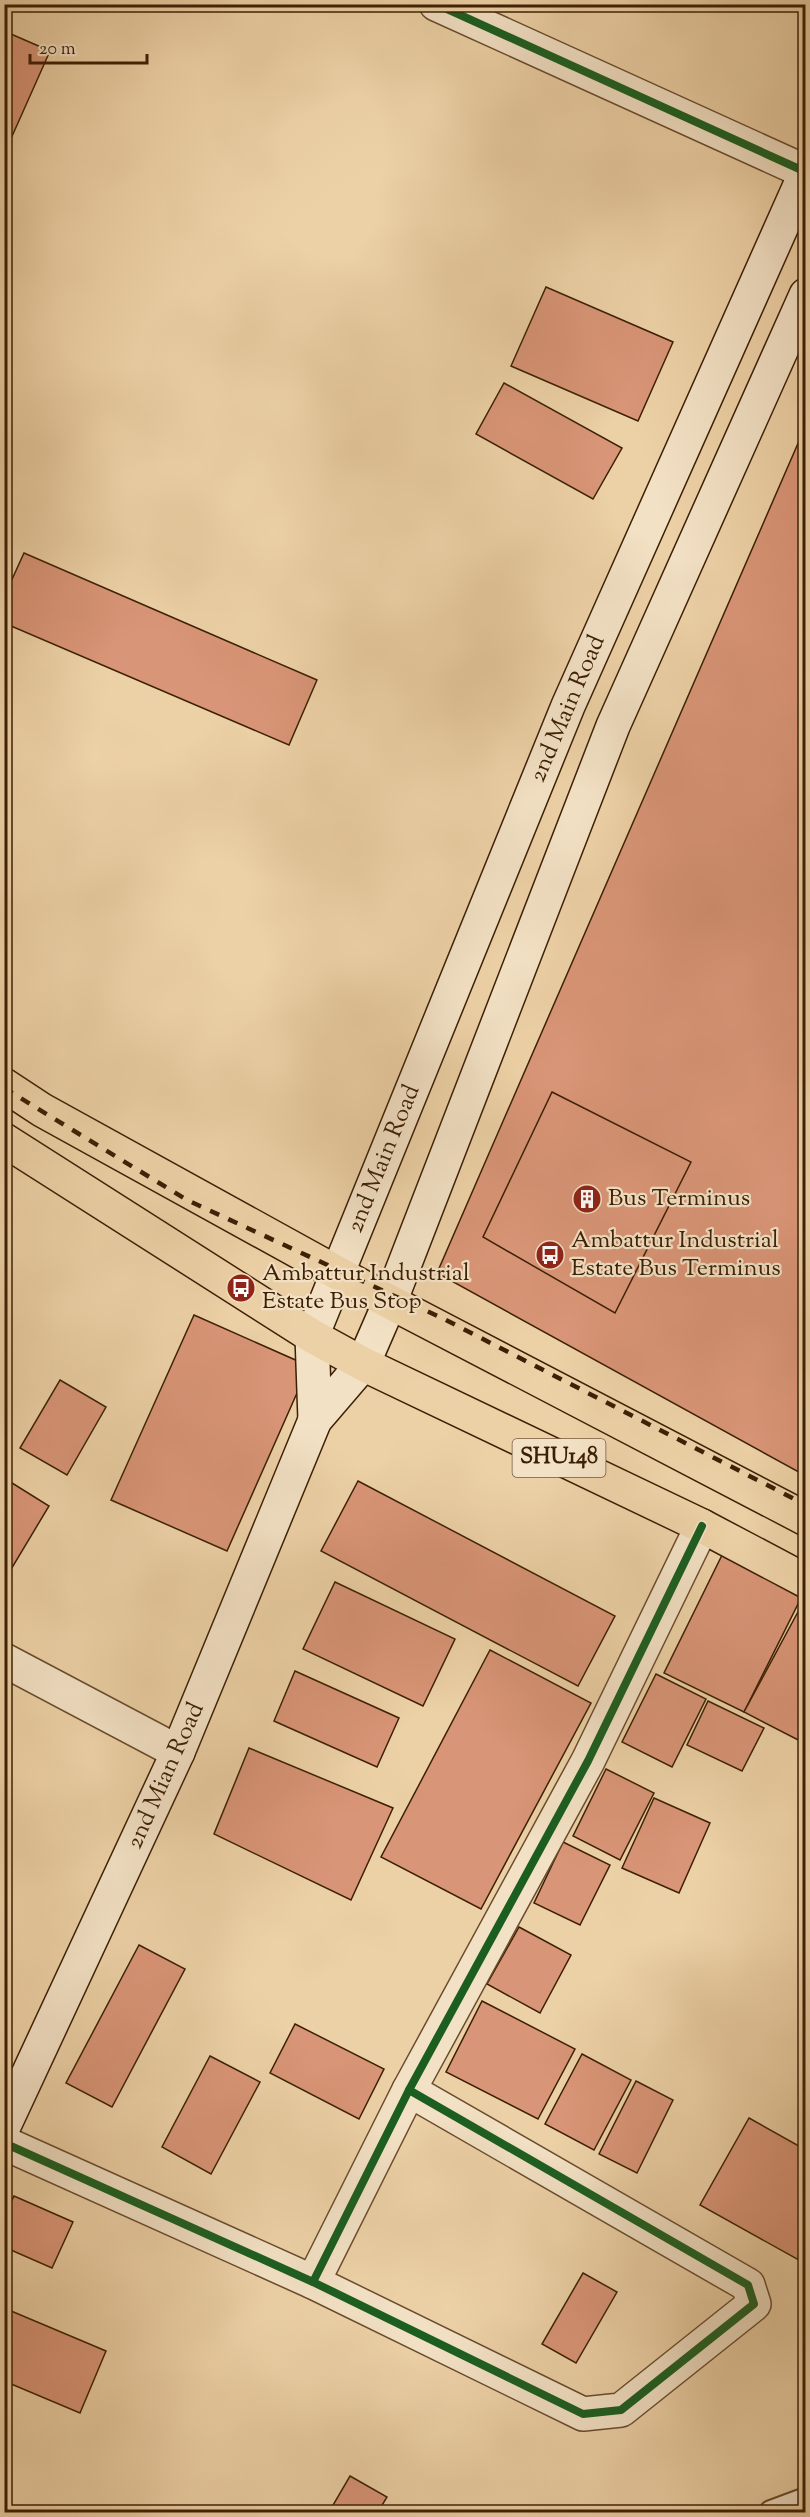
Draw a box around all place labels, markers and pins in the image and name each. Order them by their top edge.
place label: Bus Terminus [608,1182,750,1216]
building icon: Bus Terminus [571,1183,603,1215]
place label: Ambattur Industrial Estate Bus Terminus [571,1224,781,1286]
bus stop icon: Ambattur Industrial Estate Bus Terminus [534,1239,566,1271]
place label: Ambattur Industrial Estate Bus Stop [262,1257,470,1319]
bus stop icon: Ambattur Industrial Estate Bus Stop [225,1272,257,1304]

